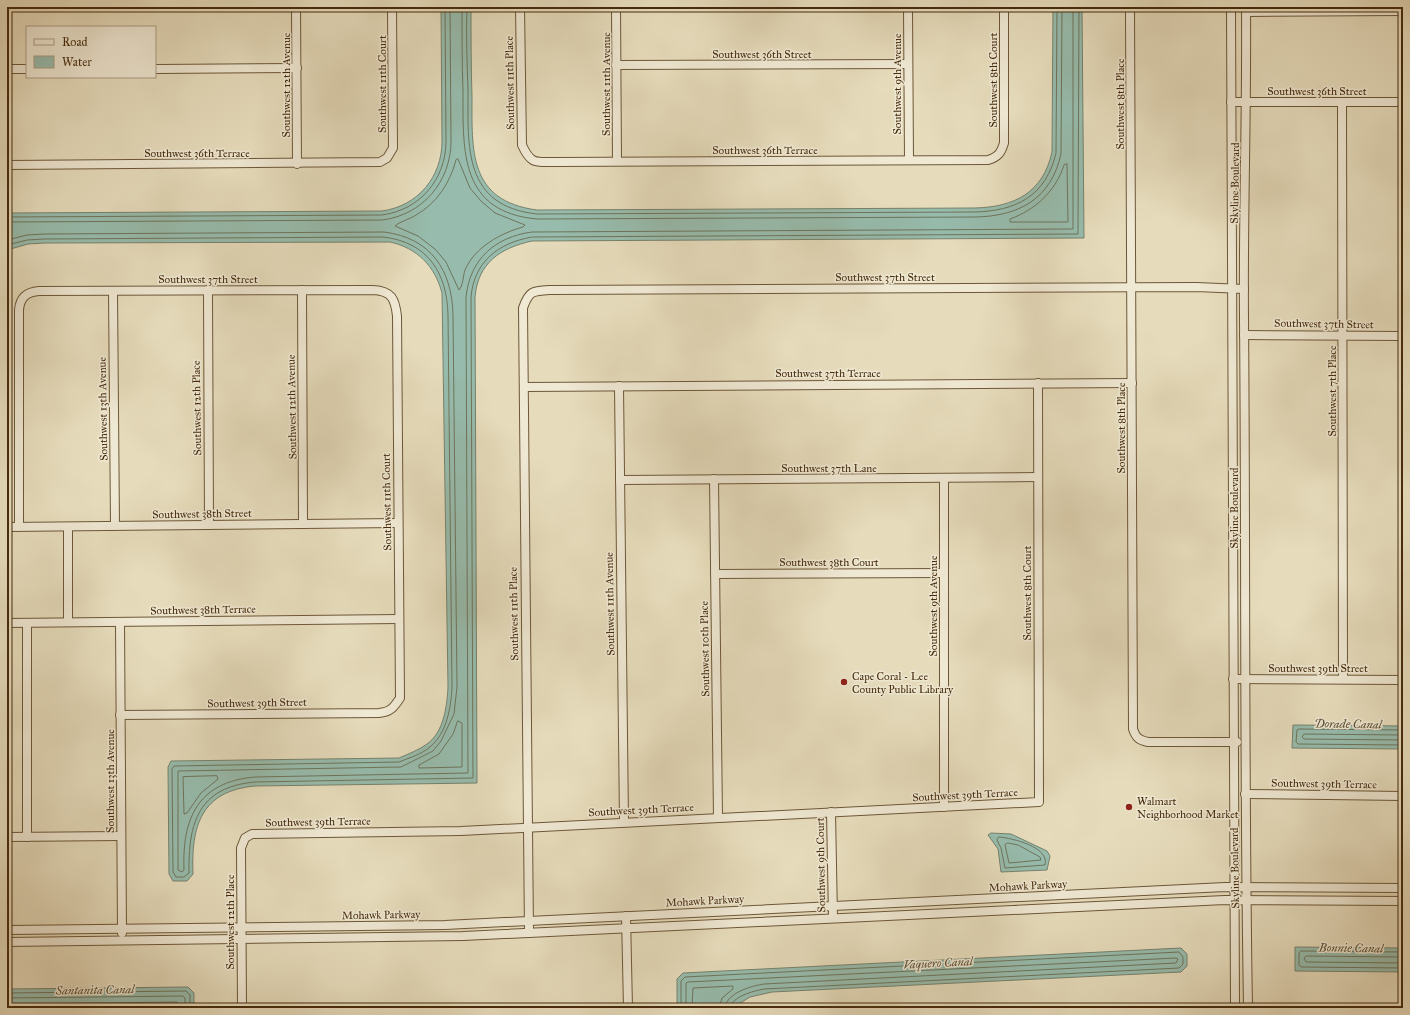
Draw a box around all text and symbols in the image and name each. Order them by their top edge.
legend [26,26,156,78]
street label: Southwest 12th Avenue [280,32,293,137]
street label: Southwest 11th Avenue [600,32,613,136]
street label: Southwest 8th Court [987,32,1000,127]
street label: Southwest 9th Avenue [891,33,904,134]
text: Road [62,35,88,49]
street label: Southwest 11th Court [376,35,389,133]
street label: Southwest 11th Place [503,36,517,130]
street label: Southwest 36th Street [712,48,812,61]
text: Water [62,55,92,69]
street label: Southwest 8th Place [1114,58,1127,150]
street label: Southwest 36th Street [1267,85,1367,98]
street label: Skyline Boulevard [1228,142,1242,224]
street label: Southwest 36th Terrace [712,144,818,157]
street label: Southwest 36th Terrace [144,147,250,160]
street label: Southwest 37th Street [835,271,935,284]
street label: Southwest 37th Street [158,273,258,286]
street label: Southwest 37th Street [1274,317,1374,331]
street label: Southwest 7th Place [1326,345,1339,437]
street label: Southwest 12th Avenue [285,354,299,460]
street label: Southwest 13th Avenue [96,357,110,461]
street label: Southwest 12th Place [190,360,204,456]
street label: Southwest 37th Terrace [775,367,881,380]
street label: Southwest 8th Place [1115,382,1128,474]
street label: Southwest 11th Court [380,453,394,551]
street label: Southwest 37th Lane [781,462,877,475]
street label: Skyline Boulevard [1228,467,1241,549]
street label: Southwest 38th Street [152,507,252,521]
street label: Southwest 8th Court [1021,545,1034,640]
street label: Southwest 11th Avenue [603,552,617,656]
street label: Southwest 9th Avenue [927,555,940,656]
street label: Southwest 38th Court [779,556,879,569]
street label: Southwest 11th Place [507,567,521,661]
street label: Southwest 10th Place [698,601,712,697]
street label: Southwest 38th Terrace [150,603,256,617]
street label: Southwest 39th Street [1268,662,1368,675]
place label: Cape Coral - Lee County Public Library [852,670,954,696]
marker: Cape Coral - Lee County Public Library [839,677,849,687]
street label: Southwest 39th Street [207,696,307,710]
water label: Dorade Canal [1314,716,1384,732]
street label: Southwest 13th Avenue [104,729,117,833]
street label: Southwest 39th Terrace [1271,777,1377,791]
street label: Southwest 39th Terrace [912,786,1019,804]
place label: Walmart Neighborhood Market [1137,795,1239,821]
street label: Southwest 39th Terrace [588,801,695,819]
marker: Walmart Neighborhood Market [1124,802,1134,812]
street label: Southwest 39th Terrace [265,815,371,829]
street label: Southwest 9th Court [814,817,828,913]
street label: Skyline Boulevard [1228,827,1242,909]
street label: Southwest 12th Place [224,874,237,969]
street label: Mohawk Parkway [988,877,1069,895]
street label: Mohawk Parkway [665,892,746,910]
street label: Mohawk Parkway [341,908,421,922]
water label: Bonnie Canal [1318,940,1385,956]
water label: Vaquero Canal [903,954,975,972]
water label: Santanita Canal [55,982,136,998]

